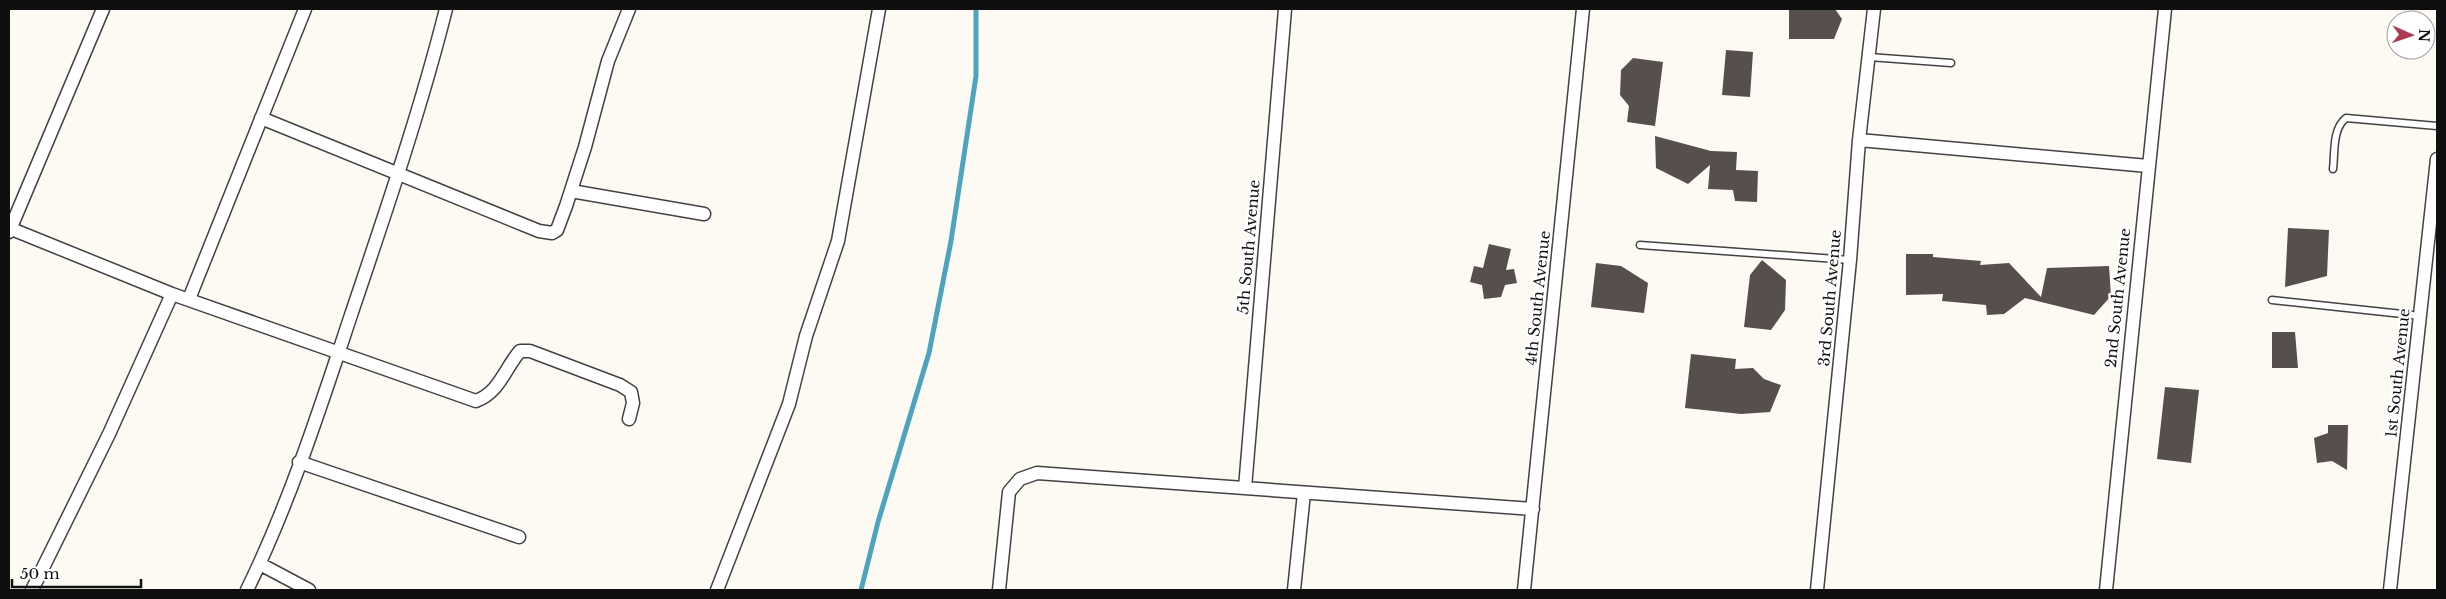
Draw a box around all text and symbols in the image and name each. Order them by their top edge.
north arrow [2386,10,2436,60]
text: N [2415,29,2433,42]
street label: 5th South Avenue [1233,179,1264,315]
street label: 2nd South Avenue [2101,227,2134,369]
street label: 3rd South Avenue [1814,229,1845,367]
street label: 4th South Avenue [1521,230,1554,366]
street label: 1st South Avenue [2381,307,2414,438]
scale bar [12,556,141,588]
text: 50 m [20,564,60,583]

